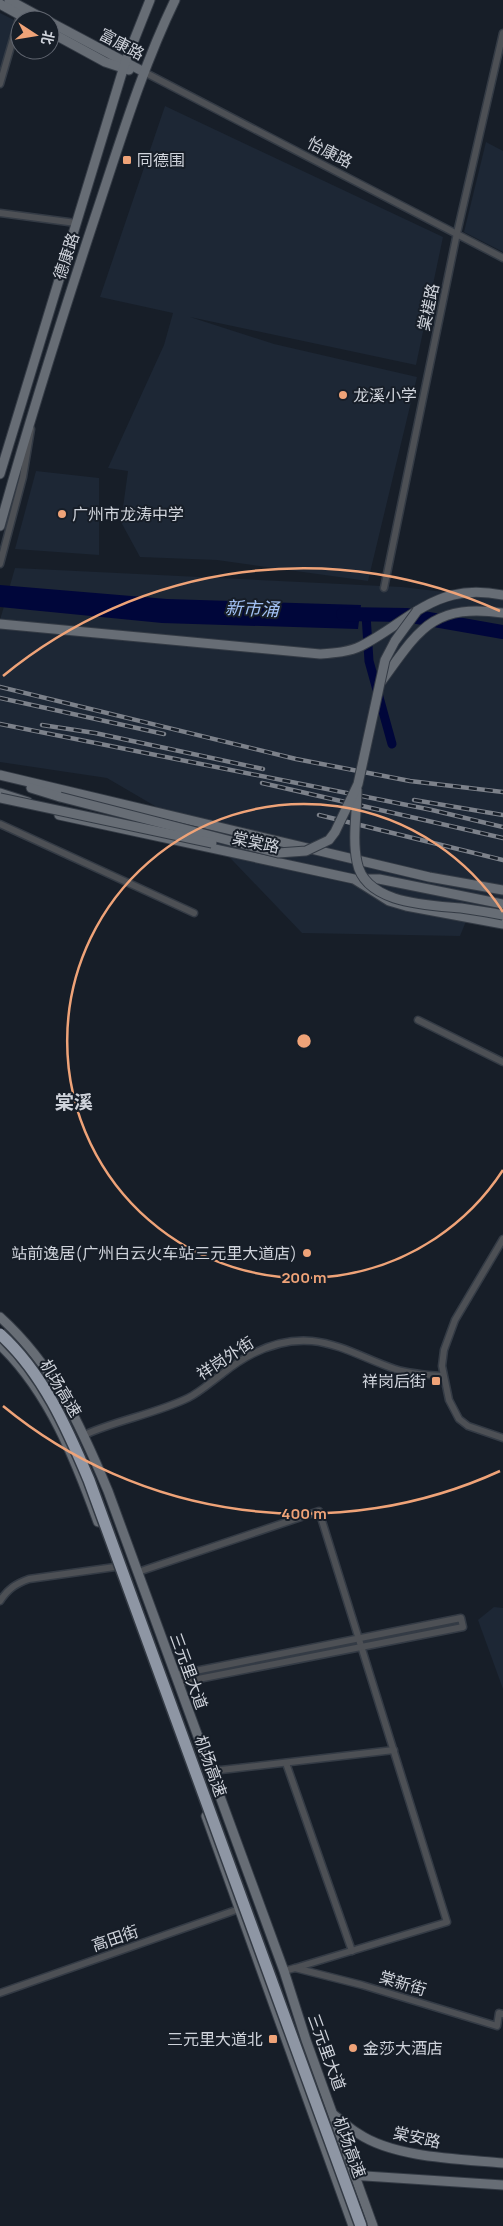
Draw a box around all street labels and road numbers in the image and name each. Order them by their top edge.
street label: 富康路 [96,23,148,65]
street label: 怡康路 [304,131,356,173]
street label: 德康路 [48,230,84,282]
street label: 棠槎路 [412,281,444,333]
street label: 棠棠路 [230,826,282,858]
street label: 祥岗外街 [192,1331,258,1385]
street label: 机场高速 [35,1355,87,1421]
street label: 三元里大道 [165,1630,213,1712]
street label: 机场高速 [190,1732,232,1800]
street label: 高田街 [89,1920,141,1956]
street label: 棠新街 [377,1965,429,2001]
street label: 三元里大道 [303,2011,351,2093]
street label: 机场高速 [329,2113,371,2181]
street label: 棠安路 [391,2121,443,2153]

